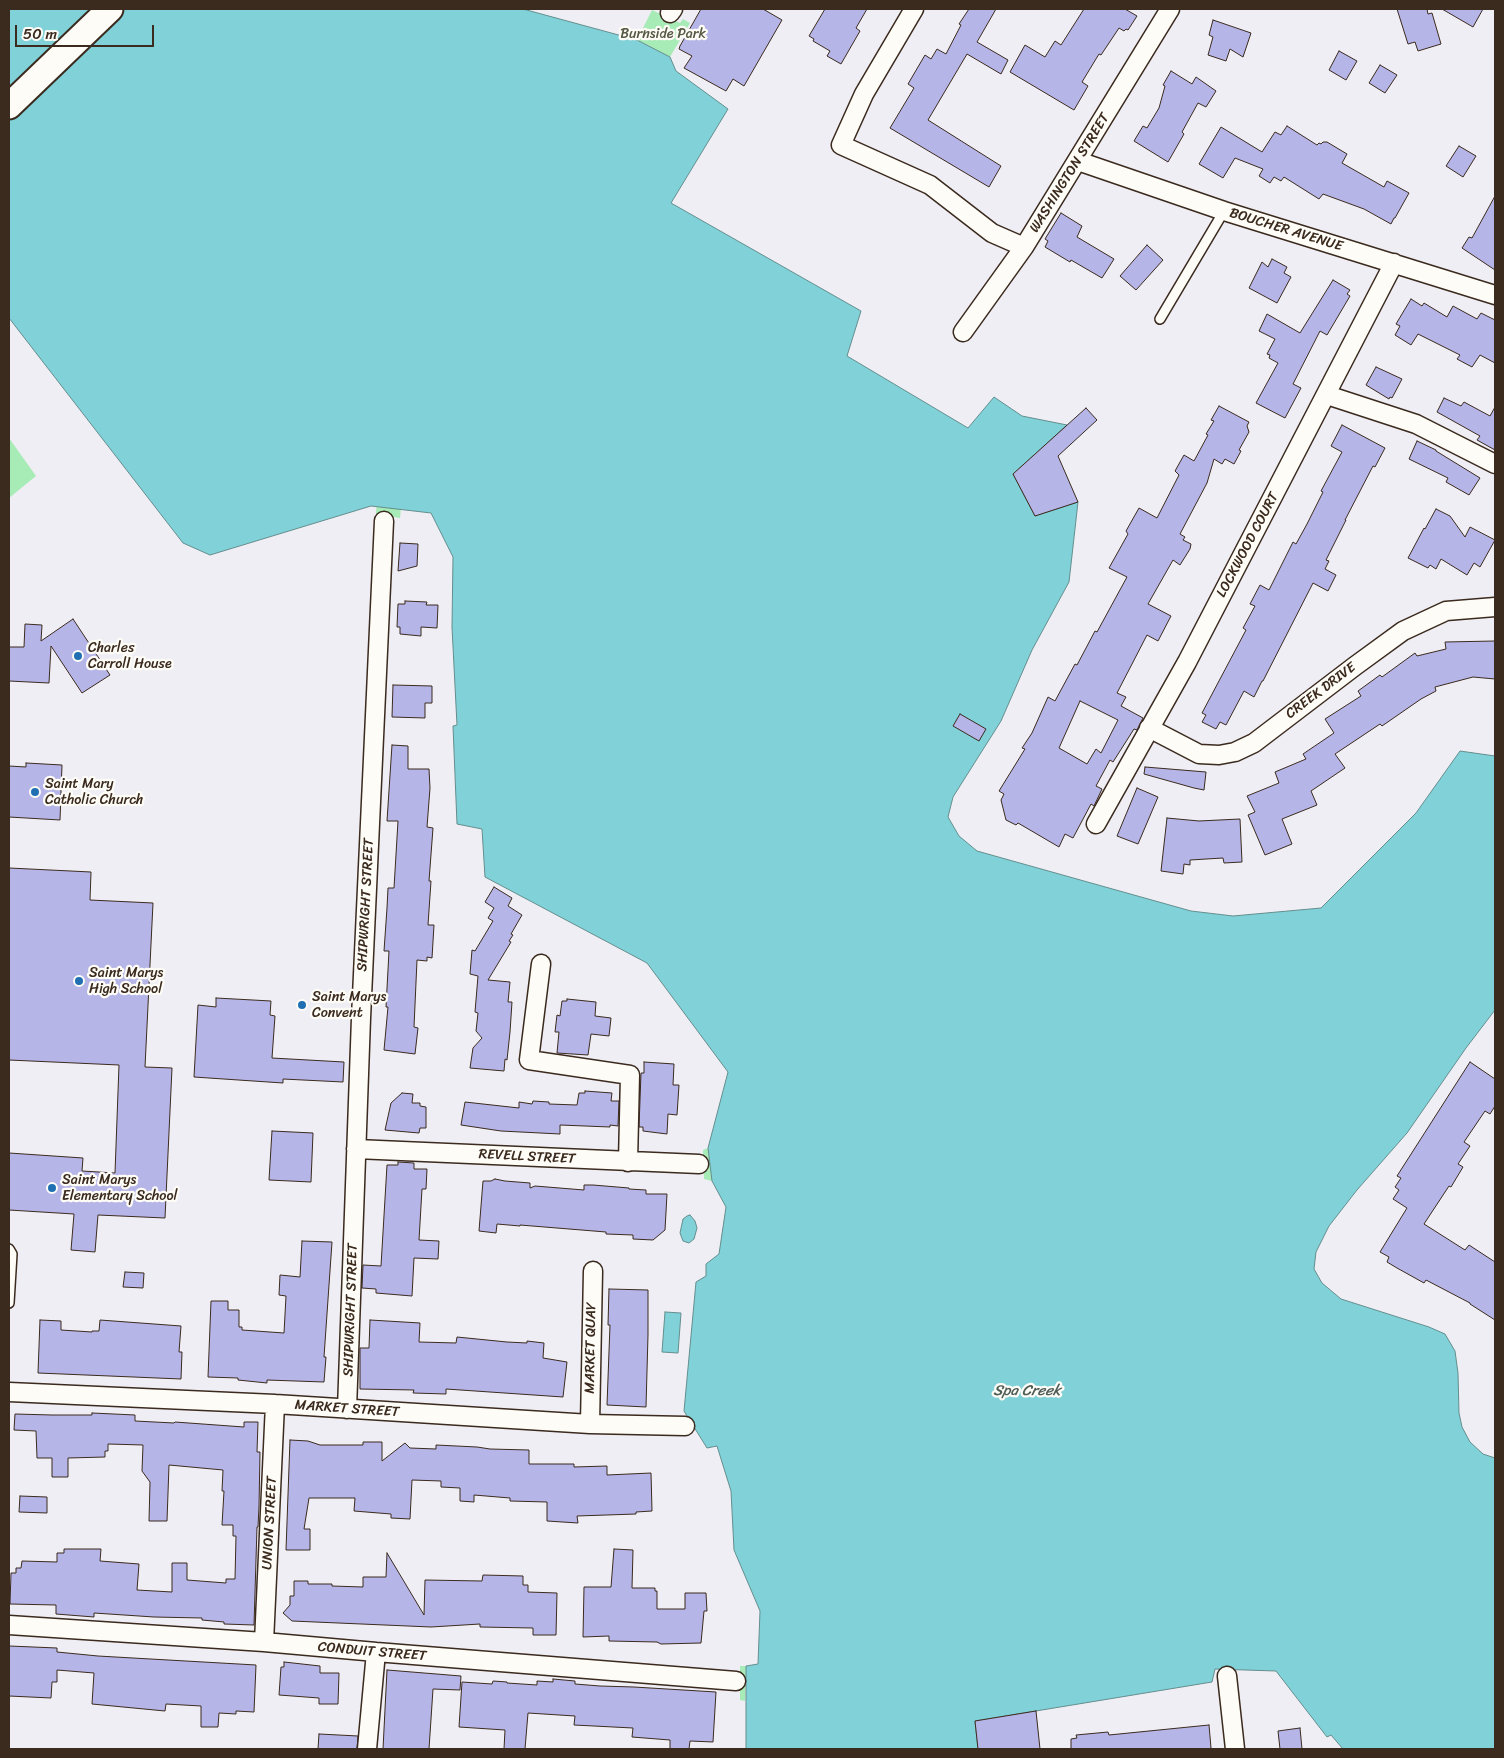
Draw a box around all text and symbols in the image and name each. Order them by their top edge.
scale bar [18,15,156,47]
text: 50 m [23,21,57,47]
park label: Burnside Park [620,26,706,42]
street label: WASHINGTON STREET [1026,110,1114,236]
street label: BOUCHER AVENUE [1227,205,1345,255]
street label: LOCKWOOD COURT [1213,490,1283,600]
place label: Charles Carroll House [88,640,172,672]
marker: Charles Carroll House [72,650,84,662]
street label: CREEK DRIVE [1283,659,1359,723]
place label: Saint Mary Catholic Church [45,776,143,809]
marker: Saint Mary Catholic Church [29,786,41,798]
street label: SHIPWRIGHT STREET [354,838,378,972]
place label: Saint Marys High School [89,965,163,998]
marker: Saint Marys High School [73,975,85,987]
place label: Saint Marys Convent [312,989,386,1022]
marker: Saint Marys Convent [296,999,308,1011]
street label: REVELL STREET [478,1146,576,1168]
place label: Saint Marys Elementary School [62,1172,178,1204]
marker: Saint Marys Elementary School [46,1182,58,1194]
street label: SHIPWRIGHT STREET [340,1243,362,1377]
street label: MARKET QUAY [582,1302,600,1394]
water label: Spa Creek [993,1382,1061,1400]
street label: MARKET STREET [294,1397,400,1421]
street label: UNION STREET [259,1476,281,1570]
street label: CONDUIT STREET [317,1639,427,1665]

